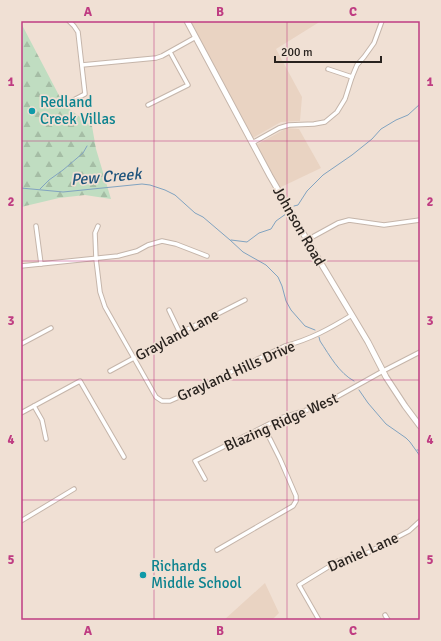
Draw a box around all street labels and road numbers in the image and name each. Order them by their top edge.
street label: Johnson Road [269,183,329,269]
street label: Grayland Lane [132,305,222,365]
street label: Grayland Hills Drive [174,337,298,405]
street label: Blazing Ridge West [221,389,341,455]
street label: Daniel Lane [325,528,401,576]

